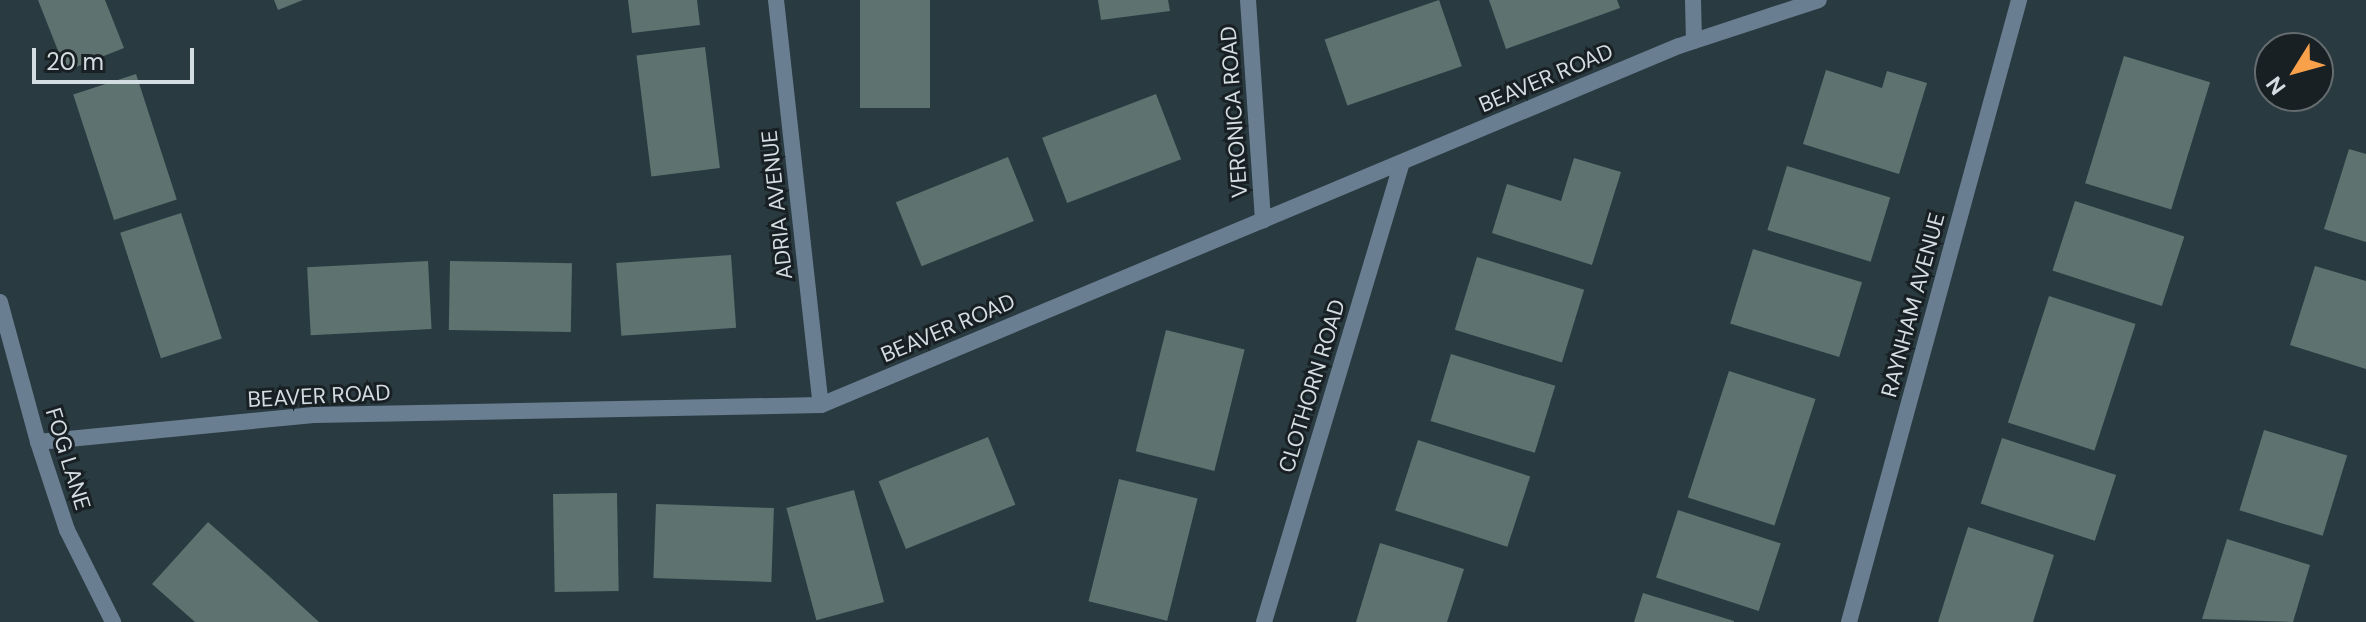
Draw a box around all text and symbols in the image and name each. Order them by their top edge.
street label: VERONICA ROAD [1215,25,1253,199]
scale bar [36,32,198,82]
north arrow [2254,32,2334,112]
street label: BEAVER ROAD [1475,38,1617,118]
text: 20 m [46,46,104,77]
text: N [2260,70,2292,101]
street label: ADRIA AVENUE [756,129,798,281]
street label: RAYNHAM AVENUE [1876,210,1950,400]
street label: BEAVER ROAD [877,288,1019,368]
street label: CLOTHORN ROAD [1273,296,1351,476]
street label: BEAVER ROAD [247,379,391,413]
street label: FOG LANE [40,405,96,513]

